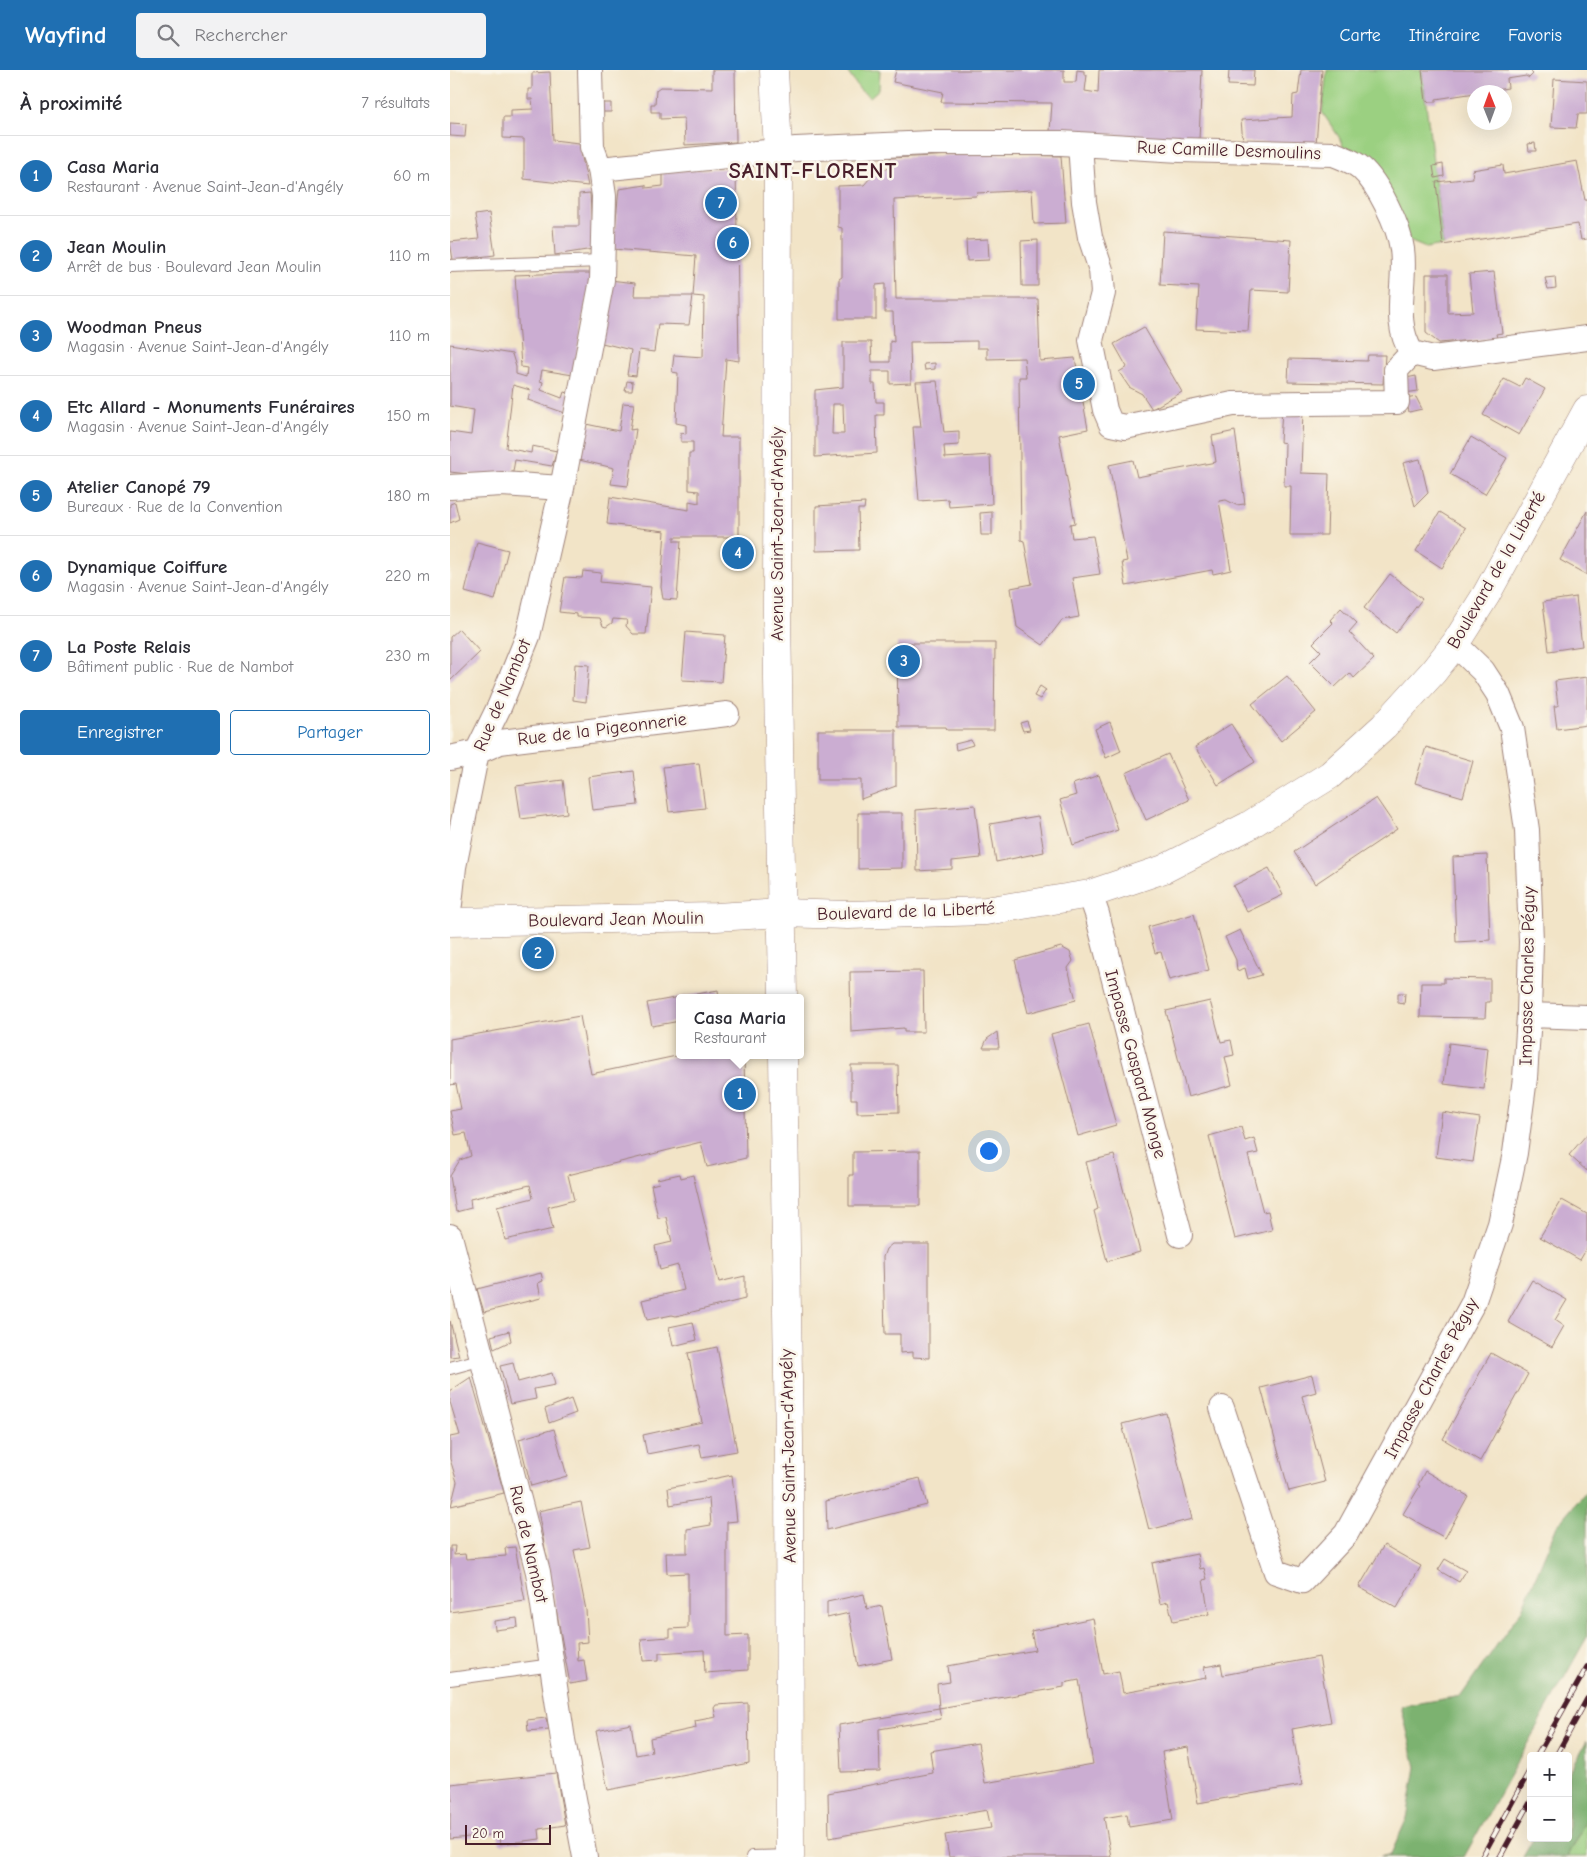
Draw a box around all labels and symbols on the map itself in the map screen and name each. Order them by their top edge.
north arrow [1467,85,1512,130]
street label: Rue Camille Desmoulins [1137,137,1321,164]
district label: SAINT-FLORENT [729,158,897,184]
pin: 7 [705,184,737,222]
pin: 6 [717,224,749,262]
pin: 5 [1063,365,1095,403]
street label: Avenue Saint-Jean-d'Angély [767,426,788,641]
street label: Boulevard de la Liberté [1443,488,1550,652]
pin: 4 [722,534,754,572]
street label: Rue de Nambot [469,635,536,754]
pin: 3 [888,642,920,680]
street label: Rue de la Pigeonnerie [516,709,688,750]
street label: Impasse Charles Péguy [1515,885,1540,1066]
street label: Boulevard de la Liberté [817,898,995,925]
street label: Boulevard Jean Moulin [528,907,704,932]
pin: 2 [522,934,554,972]
street label: Impasse Gaspard Monge [1100,967,1171,1161]
pin: 1 [724,1075,756,1113]
your location [976,1138,1002,1164]
street label: Impasse Charles Péguy [1380,1293,1483,1462]
street label: Avenue Saint-Jean-d'Angély [776,1348,801,1563]
street label: Rue de Nambot [505,1483,552,1606]
scale bar [465,1822,551,1845]

